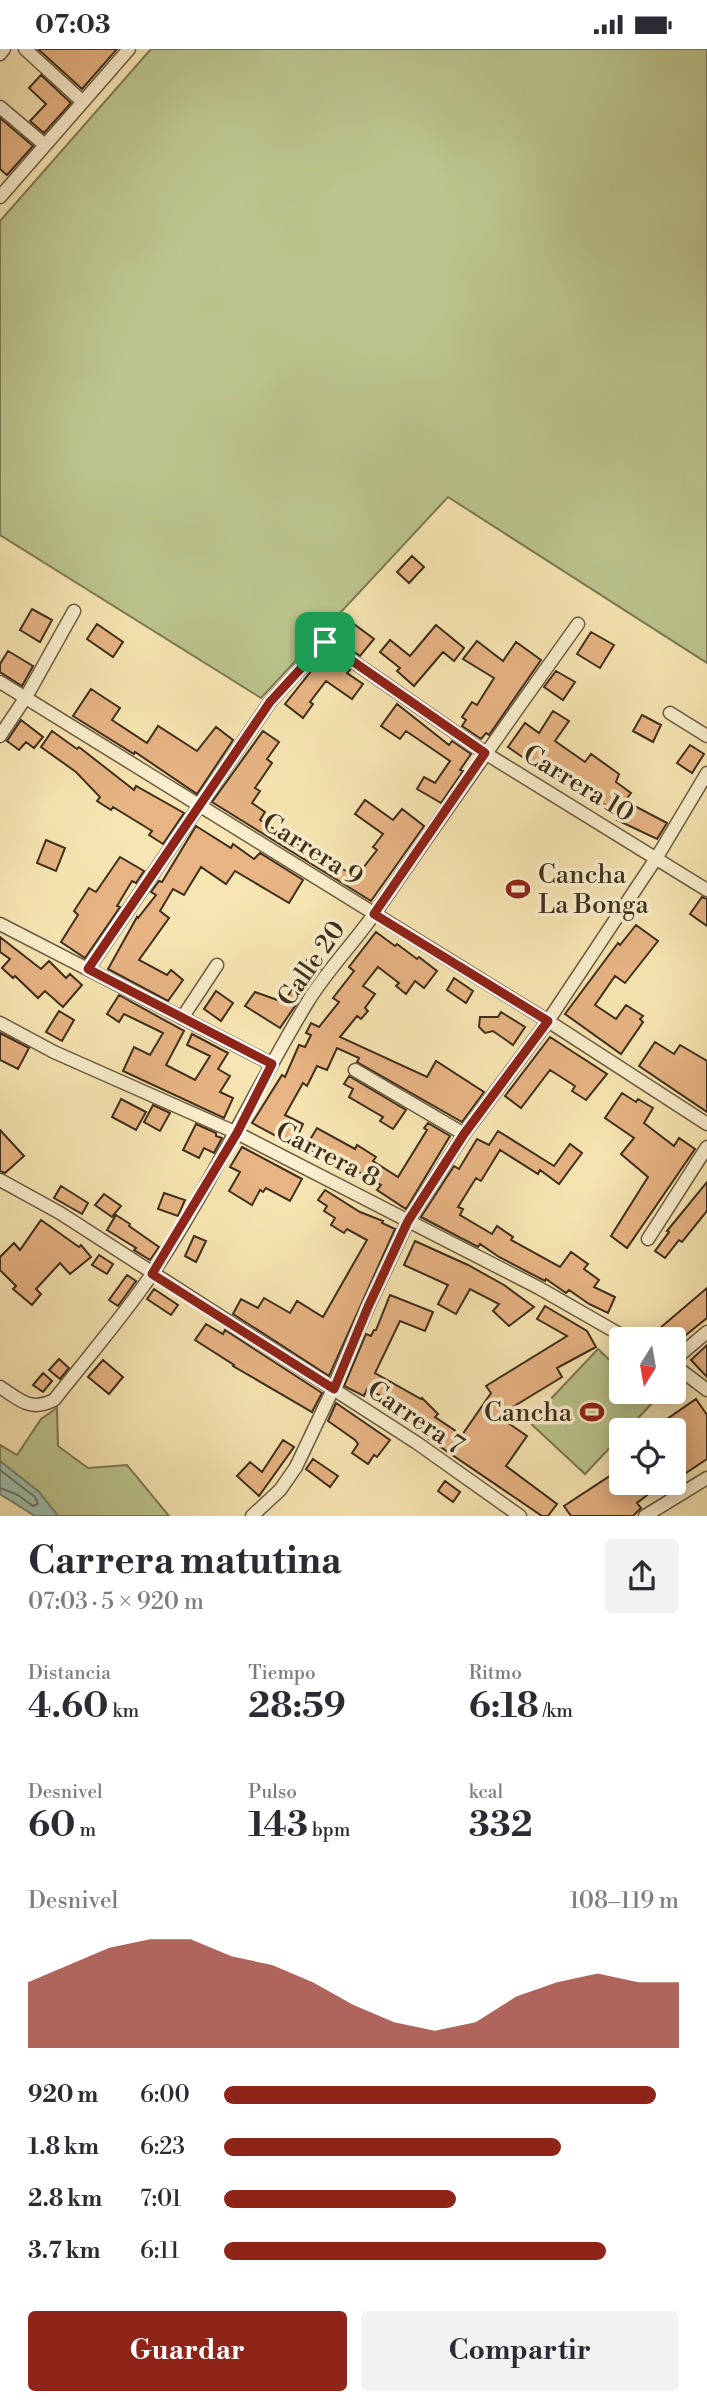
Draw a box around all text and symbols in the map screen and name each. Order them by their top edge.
text: 07:03 [35,9,111,41]
pin [295,612,355,672]
icon: arrive [306,623,344,661]
street label: Carrera 10 [517,738,640,830]
street label: Carrera 9 [256,807,369,893]
place label: Cancha La Bonga [538,859,650,921]
sports icon: Cancha La Bonga [504,875,532,903]
street label: Calle 20 [271,915,353,1012]
street label: Carrera 8 [270,1115,385,1195]
north arrow [609,1327,686,1403]
map controls [609,1327,686,1495]
street label: Carrera 7 [361,1374,470,1462]
place label: Cancha [484,1397,573,1429]
sports icon: Cancha [578,1398,606,1426]
button: locate [609,1418,686,1495]
text: Carrera matutina [28,1538,342,1585]
button: share [605,1539,679,1613]
text: 07:03 · 5 × 920 m [28,1588,204,1616]
text: Distancia [28,1661,111,1685]
text: Tiempo [248,1661,316,1685]
text: Ritmo [469,1661,522,1685]
text: 4.60 [28,1685,109,1728]
text: 28:59 [248,1685,346,1728]
text: 6:18 [469,1685,539,1728]
text: km [109,1699,139,1723]
text: /km [539,1699,573,1723]
text: Desnivel [28,1780,103,1804]
text: Pulso [248,1780,297,1804]
text: kcal [469,1780,503,1804]
text: 60 [28,1804,76,1847]
text: 143 [248,1804,308,1847]
text: 332 [469,1804,533,1847]
text: m [76,1818,96,1842]
text: bpm [308,1818,350,1842]
text: Desnivel [28,1887,118,1915]
text: 108–119 m [570,1887,679,1915]
text: 920 m [28,2081,98,2109]
text: 6:00 [140,2081,190,2109]
text: 1.8 km [28,2133,99,2161]
text: 6:23 [140,2133,185,2161]
text: 2.8 km [28,2185,102,2213]
text: 7:01 [140,2185,182,2213]
text: 3.7 km [28,2237,101,2265]
text: 6:11 [140,2237,180,2265]
button: Guardar [28,2311,347,2391]
button: Compartir [361,2311,679,2391]

